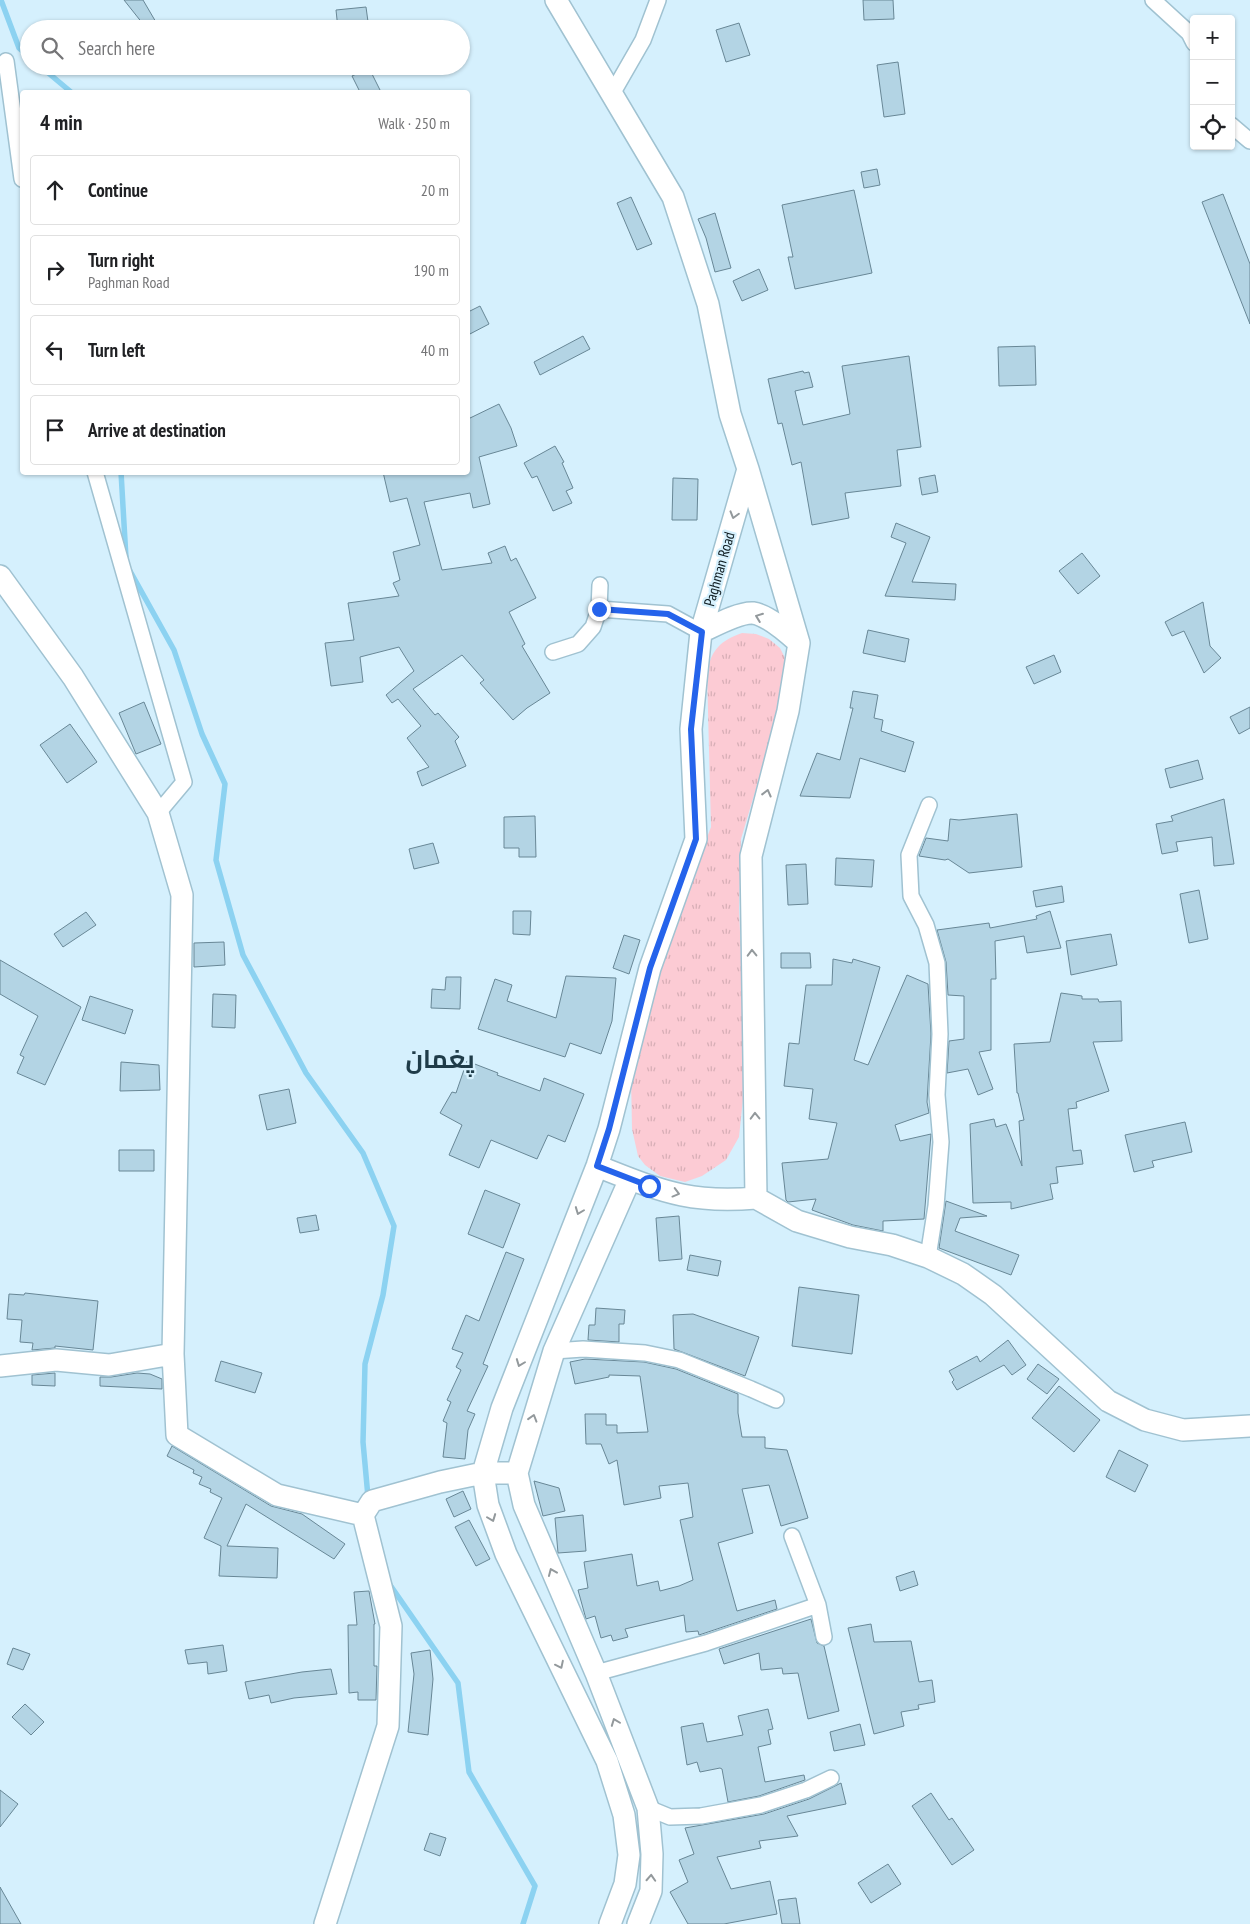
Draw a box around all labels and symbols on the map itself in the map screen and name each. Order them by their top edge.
one-way arrow [730,511,740,519]
street label: Paghman Road [699,530,739,608]
route end [588,598,611,621]
one-way arrow [755,613,764,623]
one-way arrow [761,788,772,797]
one-way arrow [747,949,758,957]
district label: پغمان [405,1043,475,1077]
one-way arrow [750,1111,760,1119]
route start [638,1175,661,1198]
one-way arrow [672,1188,680,1198]
one-way arrow [575,1206,586,1215]
one-way arrow [516,1358,526,1366]
one-way arrow [528,1415,538,1423]
one-way arrow [486,1513,497,1522]
one-way arrow [548,1568,559,1577]
one-way arrow [554,1660,565,1669]
one-way arrow [611,1718,621,1727]
one-way arrow [646,1873,657,1881]

